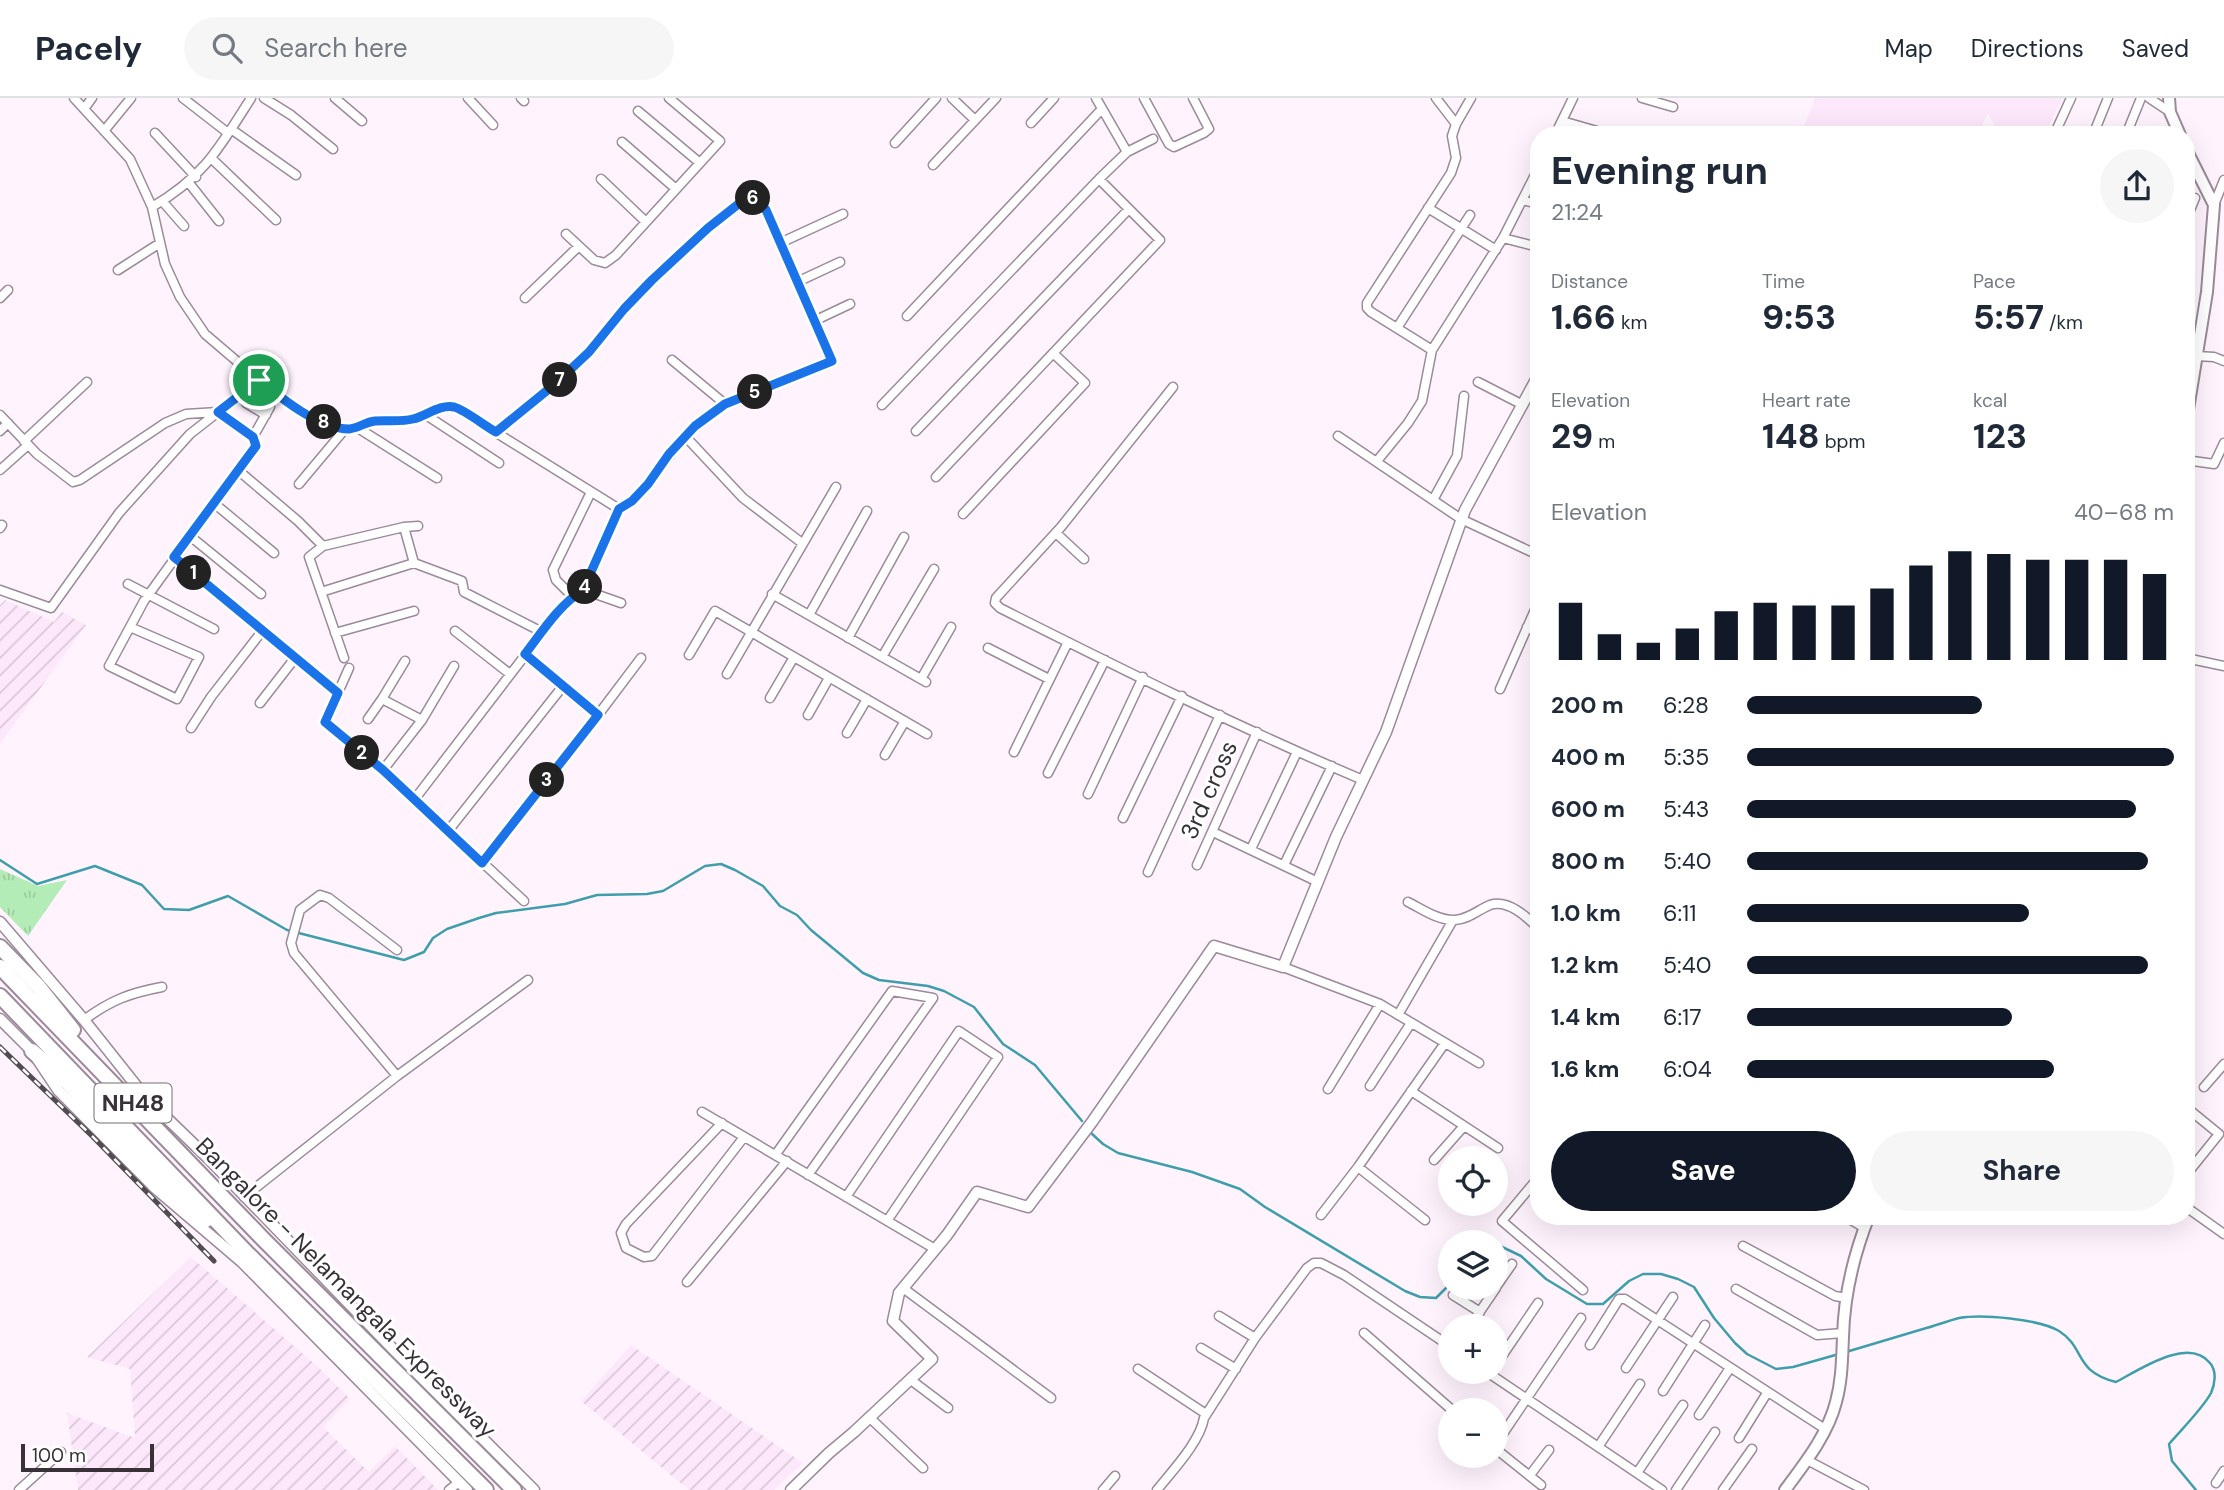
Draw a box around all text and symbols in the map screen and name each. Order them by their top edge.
search box [184,17,674,80]
text: Pacely [35,27,142,70]
icon: search [208,29,246,67]
text: Search here [264,31,408,65]
text: Map [1885,33,1933,64]
text: Directions [1971,33,2084,64]
text: Saved [2122,33,2189,64]
text: Evening run [1551,146,1768,196]
button: share [2100,149,2174,223]
pin: 6 [736,180,770,216]
text: 6 [746,185,759,210]
text: 21:24 [1551,197,1603,227]
text: Distance [1551,269,1628,294]
text: Time [1762,269,1805,294]
text: Pace [1973,269,2016,294]
text: 1.66 [1551,294,1616,340]
text: 9:53 [1762,294,1836,340]
text: 5:57 [1973,294,2044,340]
text: km [1616,310,1647,335]
text: /km [2044,310,2083,335]
pin [229,350,289,410]
icon: arrive [240,361,278,399]
pin: 7 [542,362,578,398]
text: 7 [554,367,565,392]
pin: 5 [738,374,772,410]
text: 5 [749,379,760,404]
text: Elevation [1551,388,1630,413]
text: Heart rate [1762,388,1851,413]
text: kcal [1973,388,2007,413]
pin: 8 [306,404,342,440]
text: 8 [317,409,330,434]
text: 29 [1551,413,1593,459]
text: 148 [1762,413,1820,459]
text: 123 [1973,413,2027,459]
text: m [1593,429,1615,454]
text: bpm [1820,429,1865,454]
text: Elevation [1551,497,1647,527]
text: 40–68 m [2074,497,2174,527]
pin: 1 [176,556,212,590]
text: 1 [190,560,197,585]
pin: 4 [568,570,602,604]
text: 4 [578,574,591,599]
text: 200 m [1551,690,1624,720]
text: 6:28 [1663,690,1709,720]
pin: 2 [344,736,380,770]
street label: 3rd cross [1173,736,1244,844]
text: 2 [356,740,367,765]
text: 400 m [1551,742,1625,772]
text: 5:35 [1663,742,1709,772]
pin: 3 [530,762,564,798]
text: 3 [541,767,552,792]
text: 600 m [1551,794,1625,824]
text: 5:43 [1663,794,1709,824]
text: 800 m [1551,846,1625,876]
text: 5:40 [1663,846,1711,876]
text: 1.0 km [1551,898,1621,928]
text: 6:11 [1663,898,1696,928]
text: 1.2 km [1551,950,1619,980]
text: 5:40 [1663,950,1711,980]
text: 1.4 km [1551,1002,1620,1032]
text: 6:17 [1663,1002,1702,1032]
text: 1.6 km [1551,1054,1619,1084]
text: 6:04 [1663,1054,1712,1084]
road number: NH48 [94,1084,172,1122]
street label: Bangalore - Nelamangala Expressway [189,1131,503,1445]
button: Save [1551,1131,1856,1211]
button: Share [1870,1131,2174,1211]
map controls [1438,1146,1508,1468]
button: locate [1438,1146,1508,1216]
button: layers [1438,1230,1508,1300]
button: + [1438,1314,1508,1384]
button: − [1438,1398,1508,1468]
scale bar [21,1441,154,1473]
text: 100 m [32,1443,86,1468]

